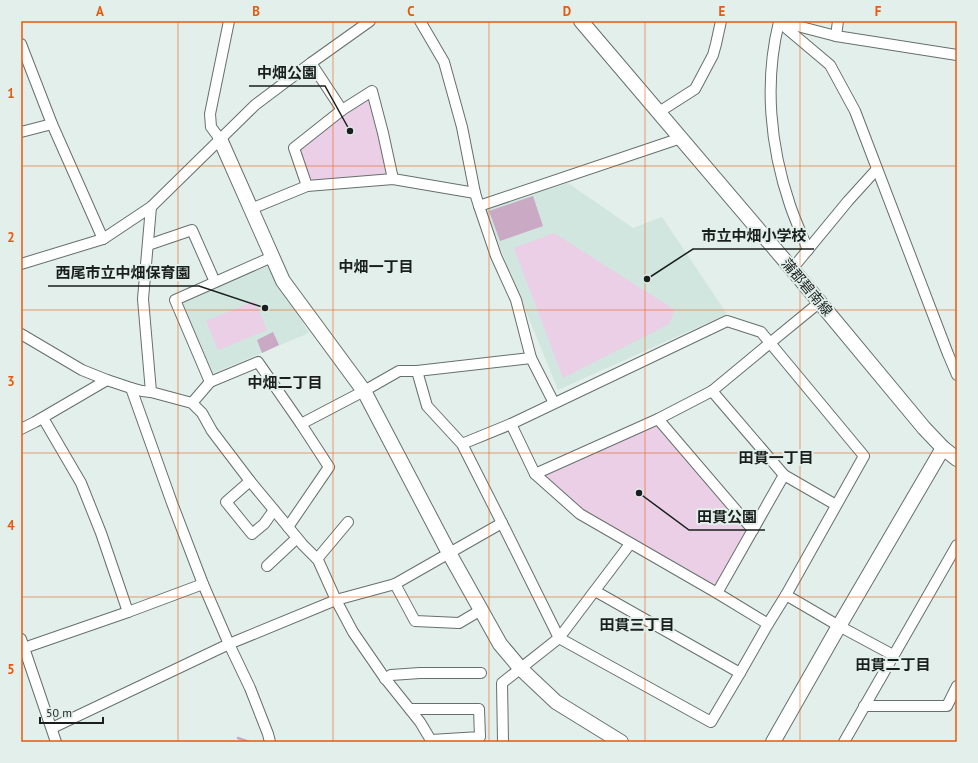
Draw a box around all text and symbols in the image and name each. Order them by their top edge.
text: A [96,3,104,20]
text: B [252,3,260,20]
text: C [407,3,415,20]
text: D [563,3,571,20]
text: E [719,3,726,20]
text: F [875,3,882,20]
callout: 中畑公園 [249,59,325,86]
text: 中畑公園 [257,63,317,82]
text: 1 [7,85,15,102]
callout: 市立中畑小学校 [693,222,814,249]
text: 市立中畑小学校 [701,226,807,245]
text: 2 [7,229,15,246]
street label: 蒲郡碧南線 [778,254,836,320]
district label: 中畑一丁目 [338,257,414,276]
callout: 西尾市立中畑保育園 [48,259,199,286]
text: 西尾市立中畑保育園 [55,263,191,282]
text: 3 [7,373,15,390]
district label: 中畑二丁目 [247,373,323,392]
district label: 田貫一丁目 [738,448,814,467]
callout: 田貫公園 [689,503,765,530]
text: 田貫公園 [697,507,757,526]
text: 4 [7,517,15,534]
district label: 田貫三丁目 [599,615,675,634]
district label: 田貫二丁目 [855,655,931,674]
text: 5 [7,661,15,678]
scale bar [40,699,103,725]
text: 50 m [46,705,72,720]

